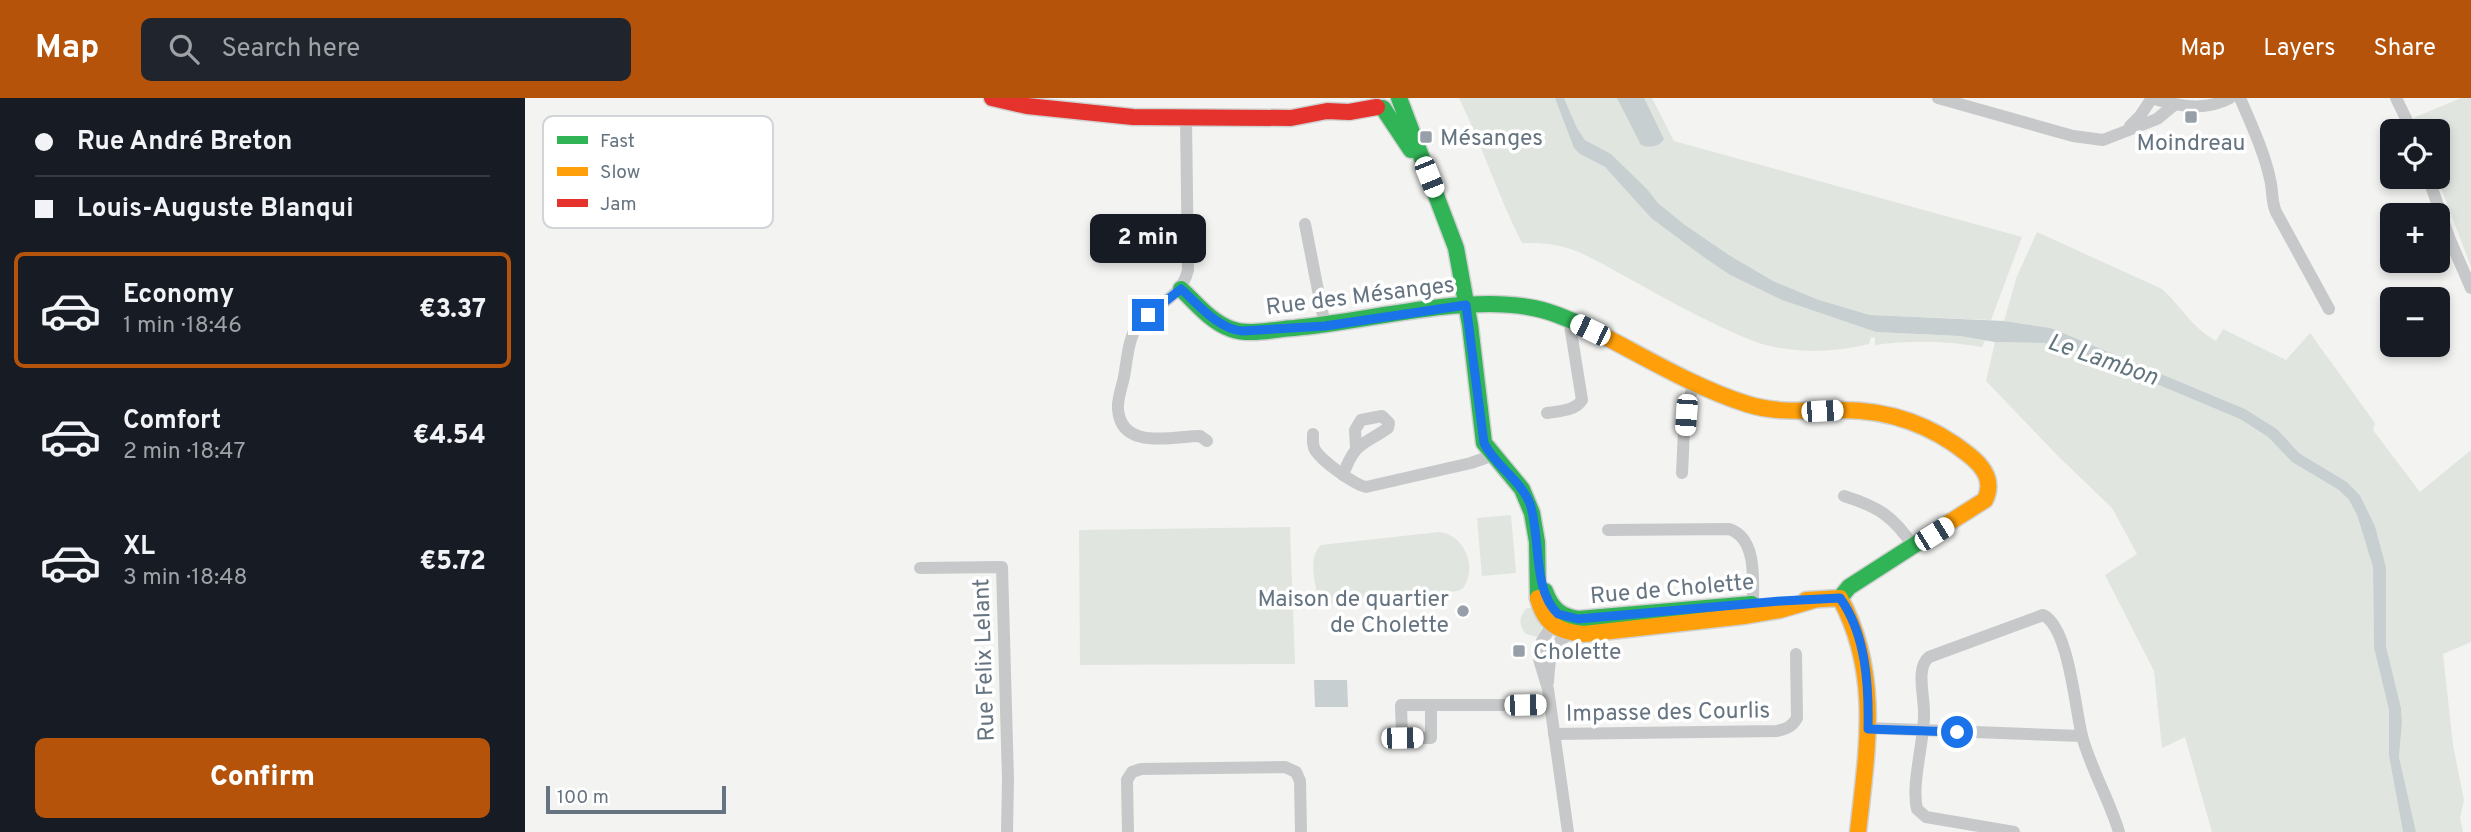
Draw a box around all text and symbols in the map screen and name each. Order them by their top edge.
search box [141,18,631,81]
text: Map [35,28,99,70]
icon: search [165,30,203,68]
text: Search here [221,33,360,66]
text: Map [2180,34,2225,64]
text: Layers [2263,34,2335,64]
text: Share [2373,34,2436,64]
marker: Moindreau [2183,109,2199,125]
legend [543,116,773,228]
map controls [2380,119,2450,357]
button: locate [2380,119,2450,189]
place label: Mésanges [1440,125,1543,154]
text: Rue André Breton [77,126,292,159]
marker: Mésanges [1418,129,1434,145]
text: Fast [600,130,635,154]
place label: Moindreau [2136,130,2246,159]
car [1412,154,1447,200]
text: Slow [600,161,640,185]
text: Louis-Auguste Blanqui [77,193,354,226]
text: Jam [600,193,637,217]
button: + [2380,203,2450,273]
callout: 2 min [1090,214,1206,262]
text: 2 min [1118,224,1178,253]
street label: Rue des Mésanges [1264,272,1456,323]
icon: car [39,279,102,342]
text: Economy [123,279,234,312]
button: − [2380,287,2450,357]
text: €3.37 [419,294,486,327]
route end [1132,299,1164,331]
car [1567,311,1614,349]
text: 1 min · 18:46 [123,312,242,341]
water label: Le Lambon [2043,328,2161,394]
car [1675,393,1698,437]
car [1801,399,1844,423]
icon: car [39,405,102,468]
text: Comfort [123,405,221,438]
text: €4.54 [413,420,486,453]
text: 2 min · 18:47 [123,438,245,467]
car [1911,514,1958,554]
icon: car [39,531,102,594]
text: XL [123,531,155,564]
text: €5.72 [420,546,486,579]
text: 3 min · 18:48 [123,564,247,593]
street label: Rue de Cholette [1589,569,1755,612]
street label: Rue Felix Lelant [968,578,1003,742]
place label: Maison de quartier de Cholette [1258,586,1449,641]
marker: Maison de quartier de Cholette [1455,603,1471,619]
place label: Cholette [1533,639,1621,668]
marker: Cholette [1511,643,1527,659]
car [1504,694,1547,716]
street label: Impasse des Courlis [1566,697,1771,730]
route start [1941,716,1973,748]
car [1381,727,1424,749]
button: Confirm [35,738,490,818]
scale bar [546,783,726,815]
text: 100 m [557,786,609,810]

